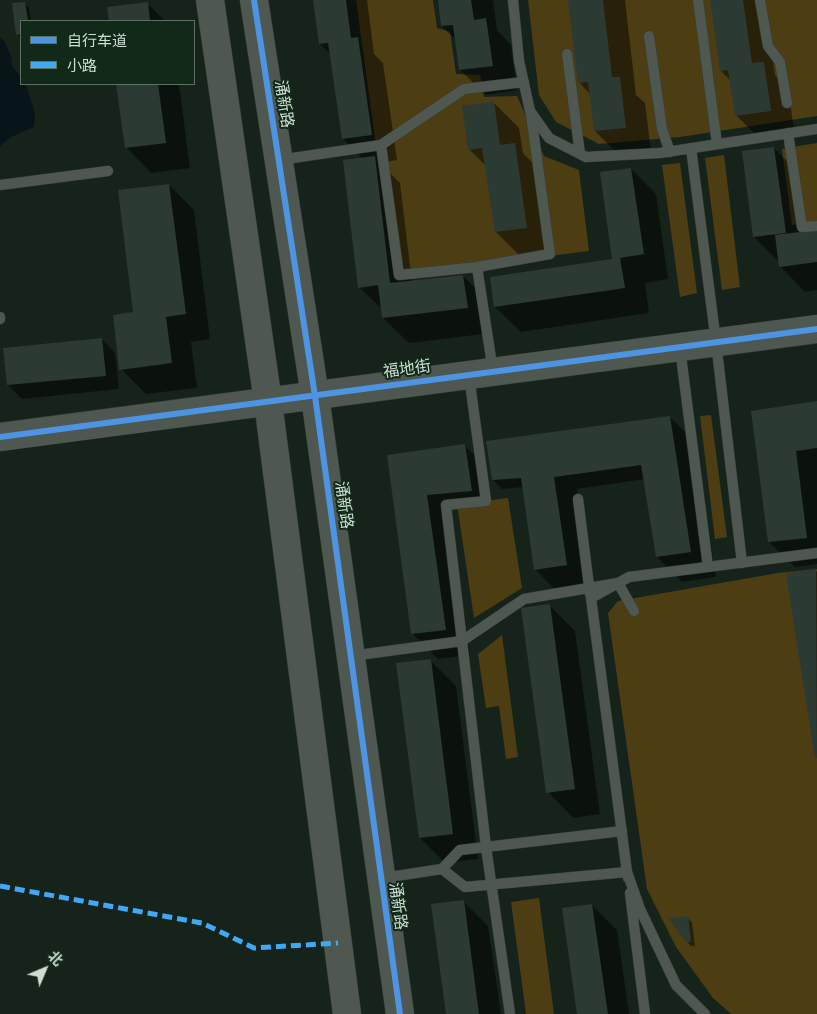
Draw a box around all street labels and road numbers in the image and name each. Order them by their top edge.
street label: 涌新路 [271,79,297,129]
street label: 福地街 [382,356,432,382]
street label: 涌新路 [331,480,357,530]
street label: 涌新路 [385,881,411,931]

